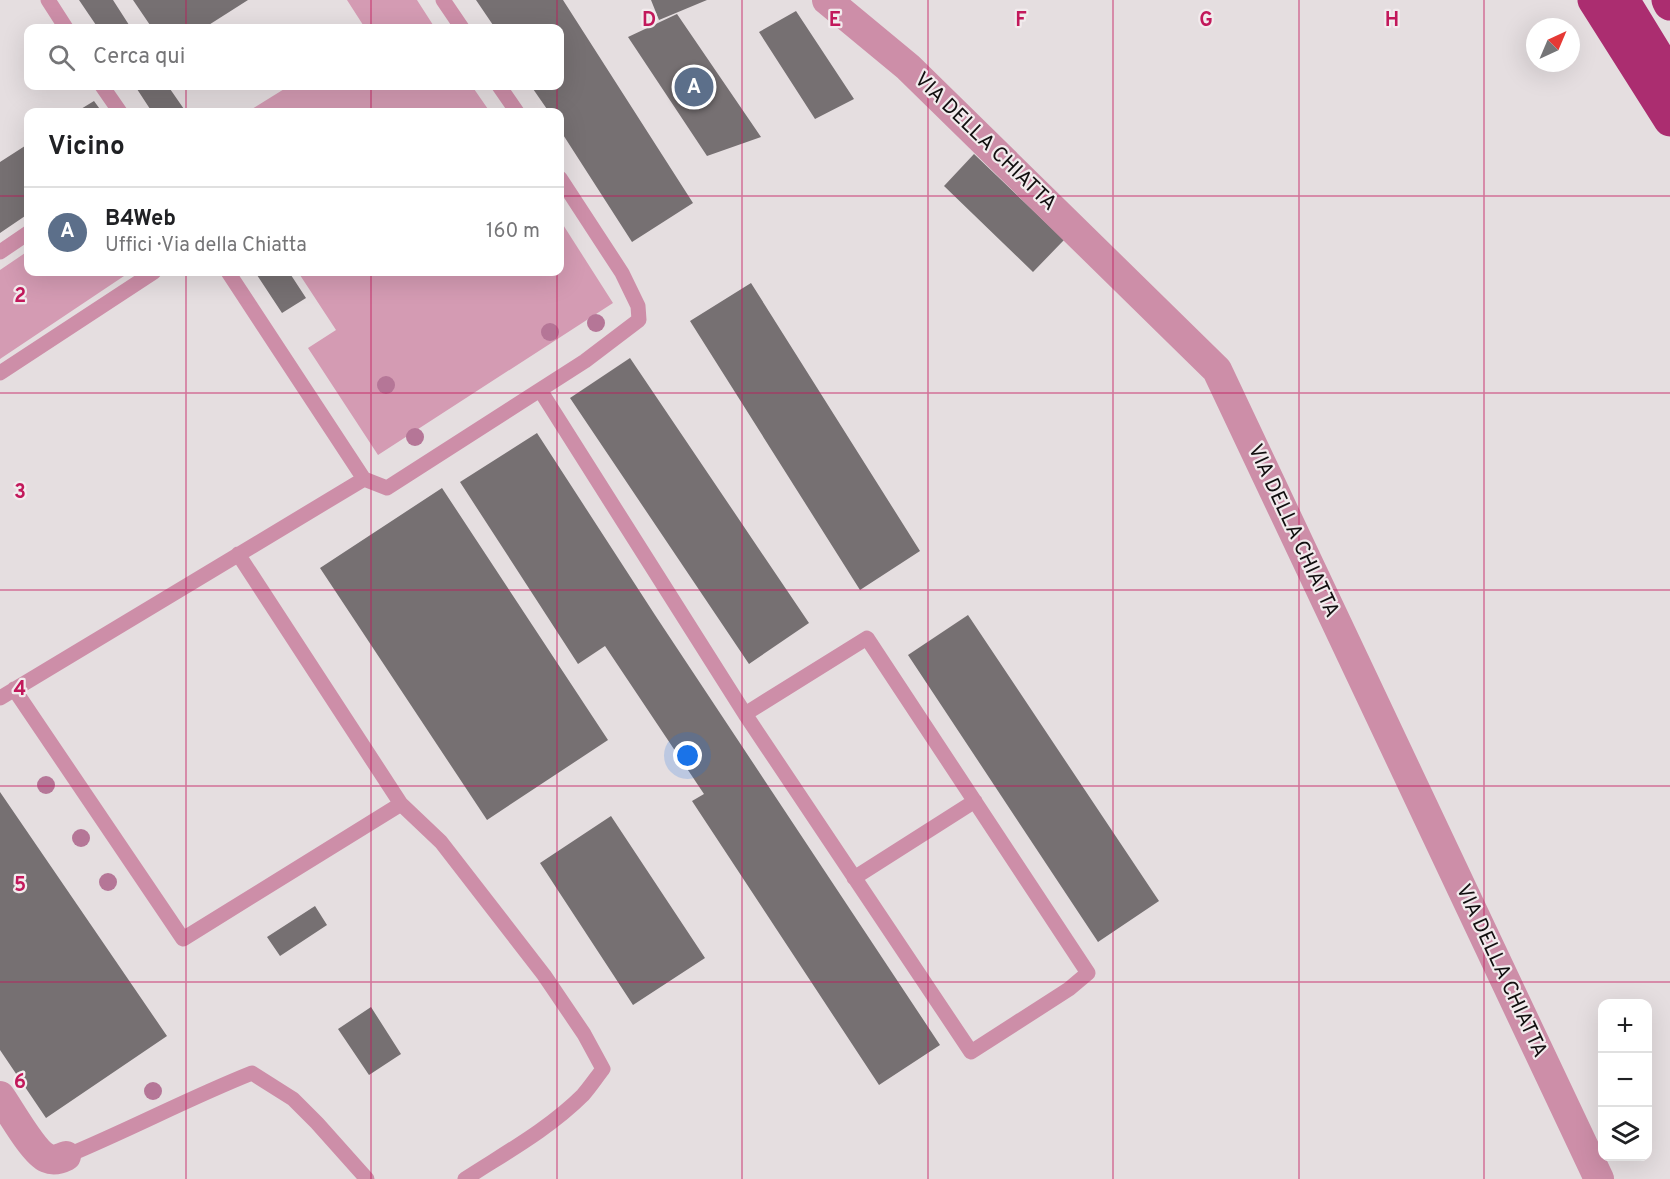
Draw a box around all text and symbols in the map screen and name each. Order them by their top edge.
text: D [642,8,656,34]
text: E [829,8,841,34]
text: F [1015,8,1027,34]
text: G [1199,8,1213,34]
text: H [1385,8,1399,34]
north arrow [1526,18,1580,72]
search box [24,24,564,90]
icon: search [45,41,78,74]
text: Cerca qui [93,44,185,71]
pin: A [674,64,714,110]
street label: VIA DELLA CHIATTA [908,67,1062,217]
text: Vicino [48,131,125,164]
text: B4Web [105,206,176,233]
text: A [60,219,75,245]
text: 160 m [486,219,540,245]
text: Uffici · Via della Chiatta [105,233,307,259]
text: 2 [14,284,26,310]
street label: VIA DELLA CHIATTA [1241,440,1345,622]
text: 3 [14,480,26,506]
text: 4 [14,677,26,703]
your location [673,741,702,770]
text: 5 [14,873,26,899]
street label: VIA DELLA CHIATTA [1449,880,1553,1062]
map controls [1598,999,1652,1161]
button: + [1598,999,1652,1053]
button: − [1598,1053,1652,1107]
text: 6 [14,1070,26,1096]
button: layers [1598,1107,1652,1161]

